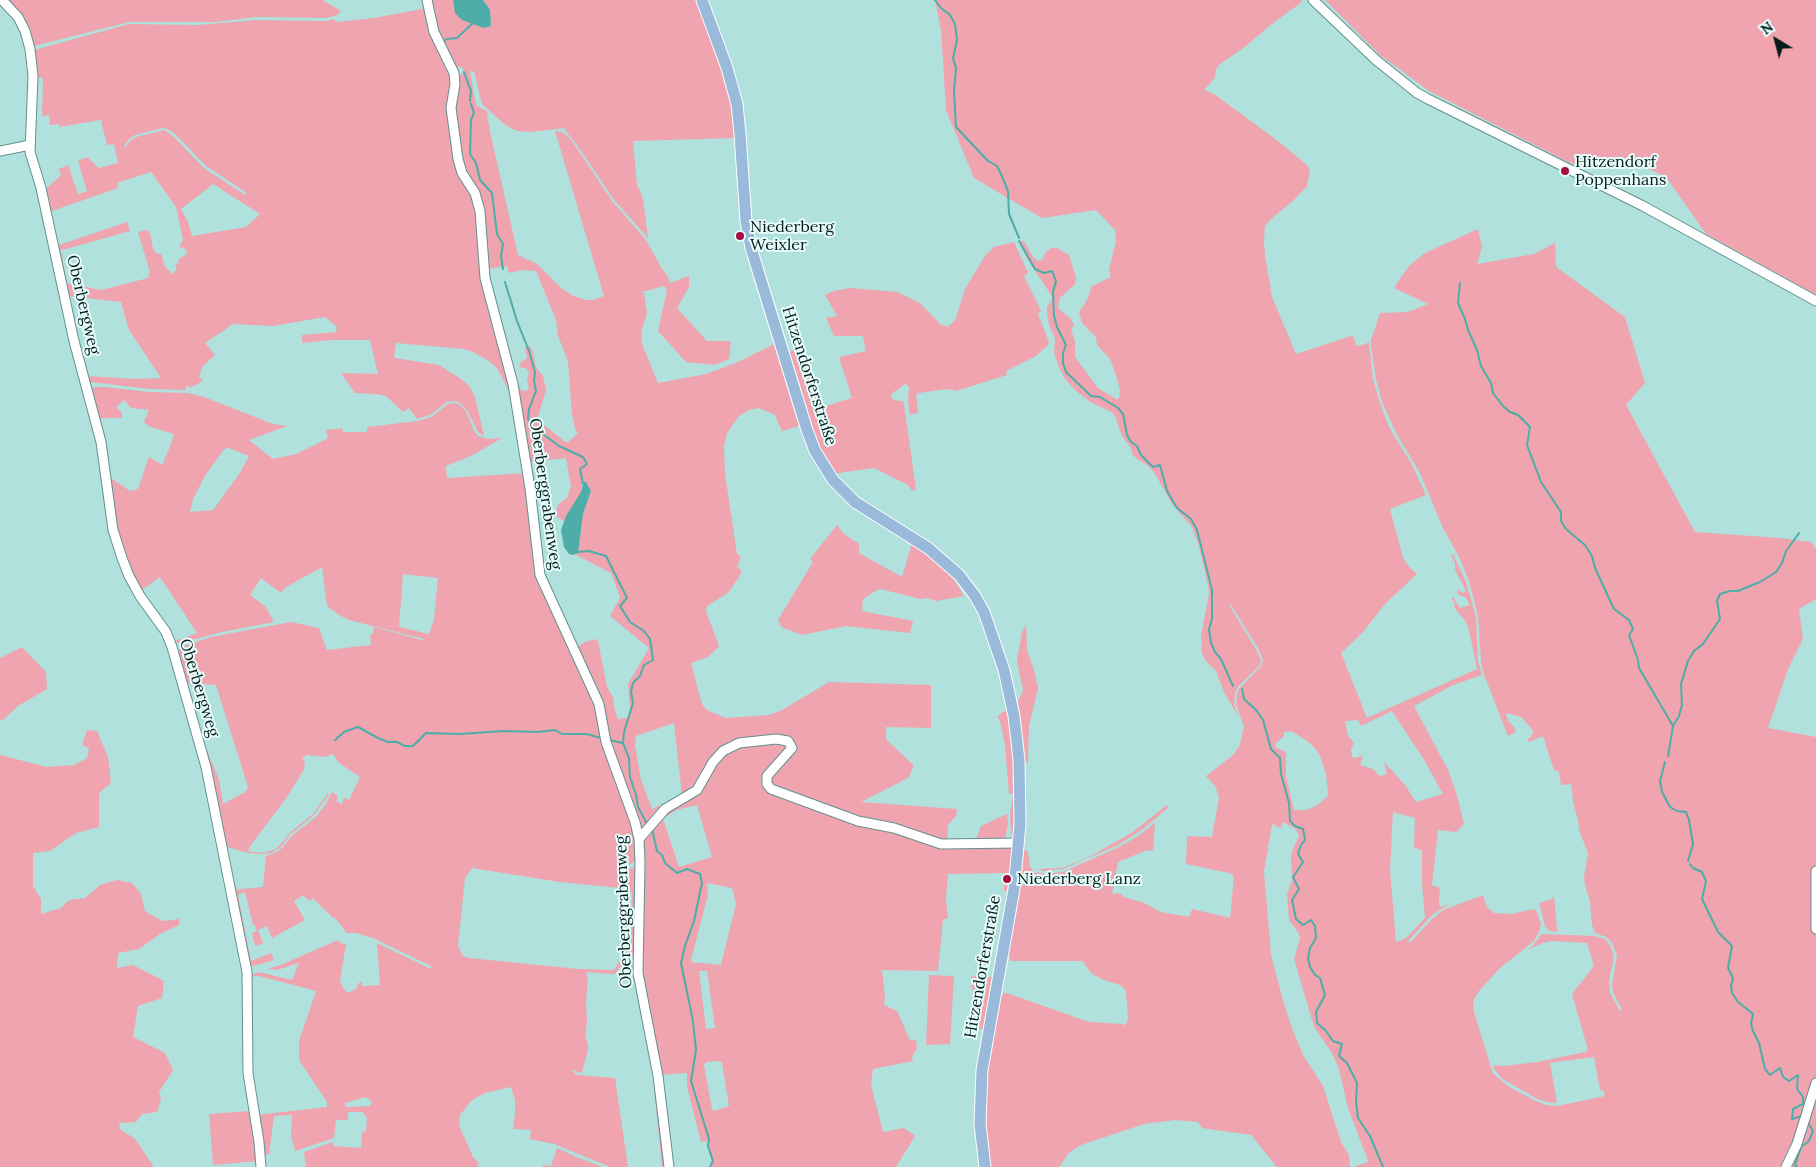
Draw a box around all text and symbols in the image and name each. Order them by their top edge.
north arrow [1751,15,1801,65]
text: N [1757,18,1777,38]
place label: Hitzendorf Poppenhans [1575,152,1666,190]
marker: Hitzendorf Poppenhans [1559,165,1571,177]
place label: Niederberg Weixler [750,217,834,255]
marker: Niederberg Weixler [734,230,746,242]
street label: Oberbergweg [62,253,104,357]
street label: Hitzendorferstraße [777,304,841,448]
street label: Oberberggrabenweg [525,417,565,571]
street label: Oberbergweg [175,637,223,739]
street label: Oberberggrabenweg [612,835,636,989]
place label: Niederberg Lanz [1017,869,1141,889]
marker: Niederberg Lanz [1001,873,1013,885]
street label: Hitzendorferstraße [961,894,1005,1040]

